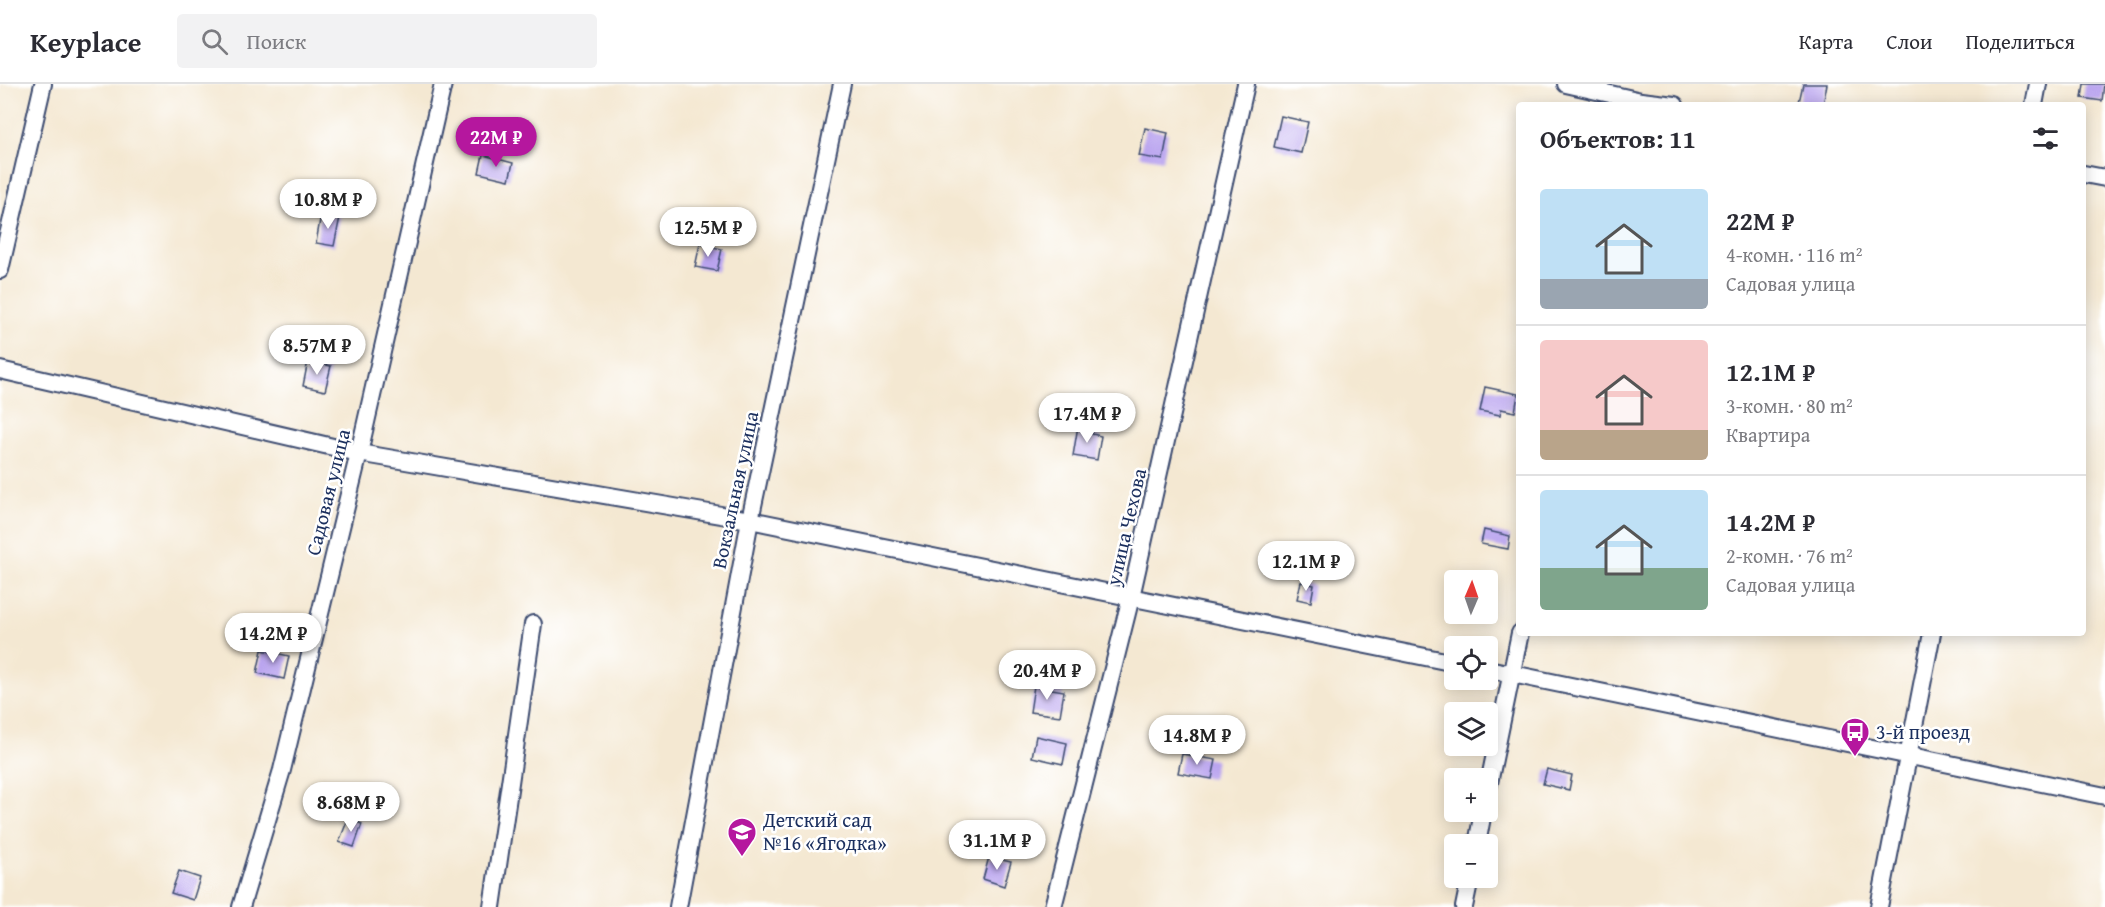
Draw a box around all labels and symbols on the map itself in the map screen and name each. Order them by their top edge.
pin: 22M ₽ [454,117,538,168]
pin: 10.8M ₽ [273,179,383,230]
pin: 12.5M ₽ [653,207,763,258]
pin: 8.57M ₽ [262,325,372,376]
pin: 17.4M ₽ [1032,393,1142,444]
street label: Вокзальная улица [704,408,765,571]
street label: Садовая улица [298,425,357,558]
street label: улица Чехова [1098,465,1153,589]
pin: 12.1M ₽ [1251,541,1361,592]
north arrow [1444,570,1498,624]
pin: 14.2M ₽ [218,613,328,664]
pin: 20.4M ₽ [992,650,1102,701]
pin: 14.8M ₽ [1142,715,1252,766]
bus stop icon: 3-й проезд [1839,716,1871,758]
place label: 3-й проезд [1876,717,1970,746]
pin: 8.68M ₽ [296,782,406,833]
place label: Детский сад №16 «Ягодка» [762,805,887,857]
school or university icon: Детский сад №16 «Ягодка» [726,816,758,858]
pin: 31.1M ₽ [942,820,1052,871]

